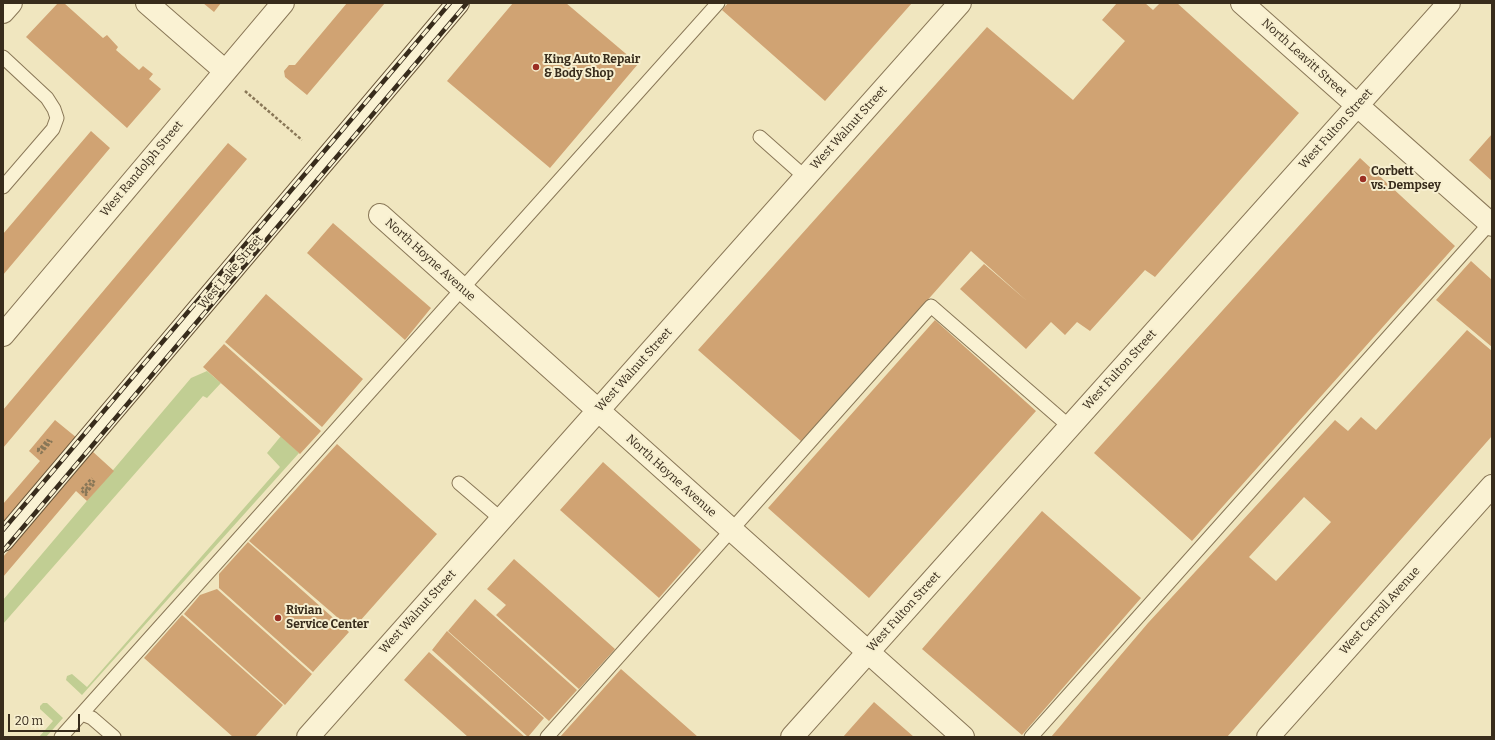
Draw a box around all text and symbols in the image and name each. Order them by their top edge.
street label: North Leavitt Street [1258,16,1350,100]
place label: King Auto Repair & Body Shop [544,53,640,81]
marker: King Auto Repair & Body Shop [531,62,541,72]
street label: West Walnut Street [808,83,890,173]
street label: West Fulton Street [1296,86,1376,172]
street label: West Randolph Street [98,118,186,220]
place label: Corbett vs. Dempsey [1371,165,1441,193]
marker: Corbett vs. Dempsey [1358,174,1368,184]
street label: North Hoyne Avenue [382,216,478,304]
street label: West Lake Street [196,232,266,312]
street label: West Walnut Street [593,325,675,415]
street label: West Fulton Street [1080,327,1160,413]
street label: North Hoyne Avenue [623,432,719,520]
street label: West Carroll Avenue [1337,564,1423,658]
street label: West Walnut Street [377,567,459,657]
street label: West Fulton Street [864,569,944,655]
place label: Rivian Service Center [286,604,369,632]
marker: Rivian Service Center [273,613,283,623]
scale bar [10,706,82,732]
text: 20 m [15,714,43,728]

